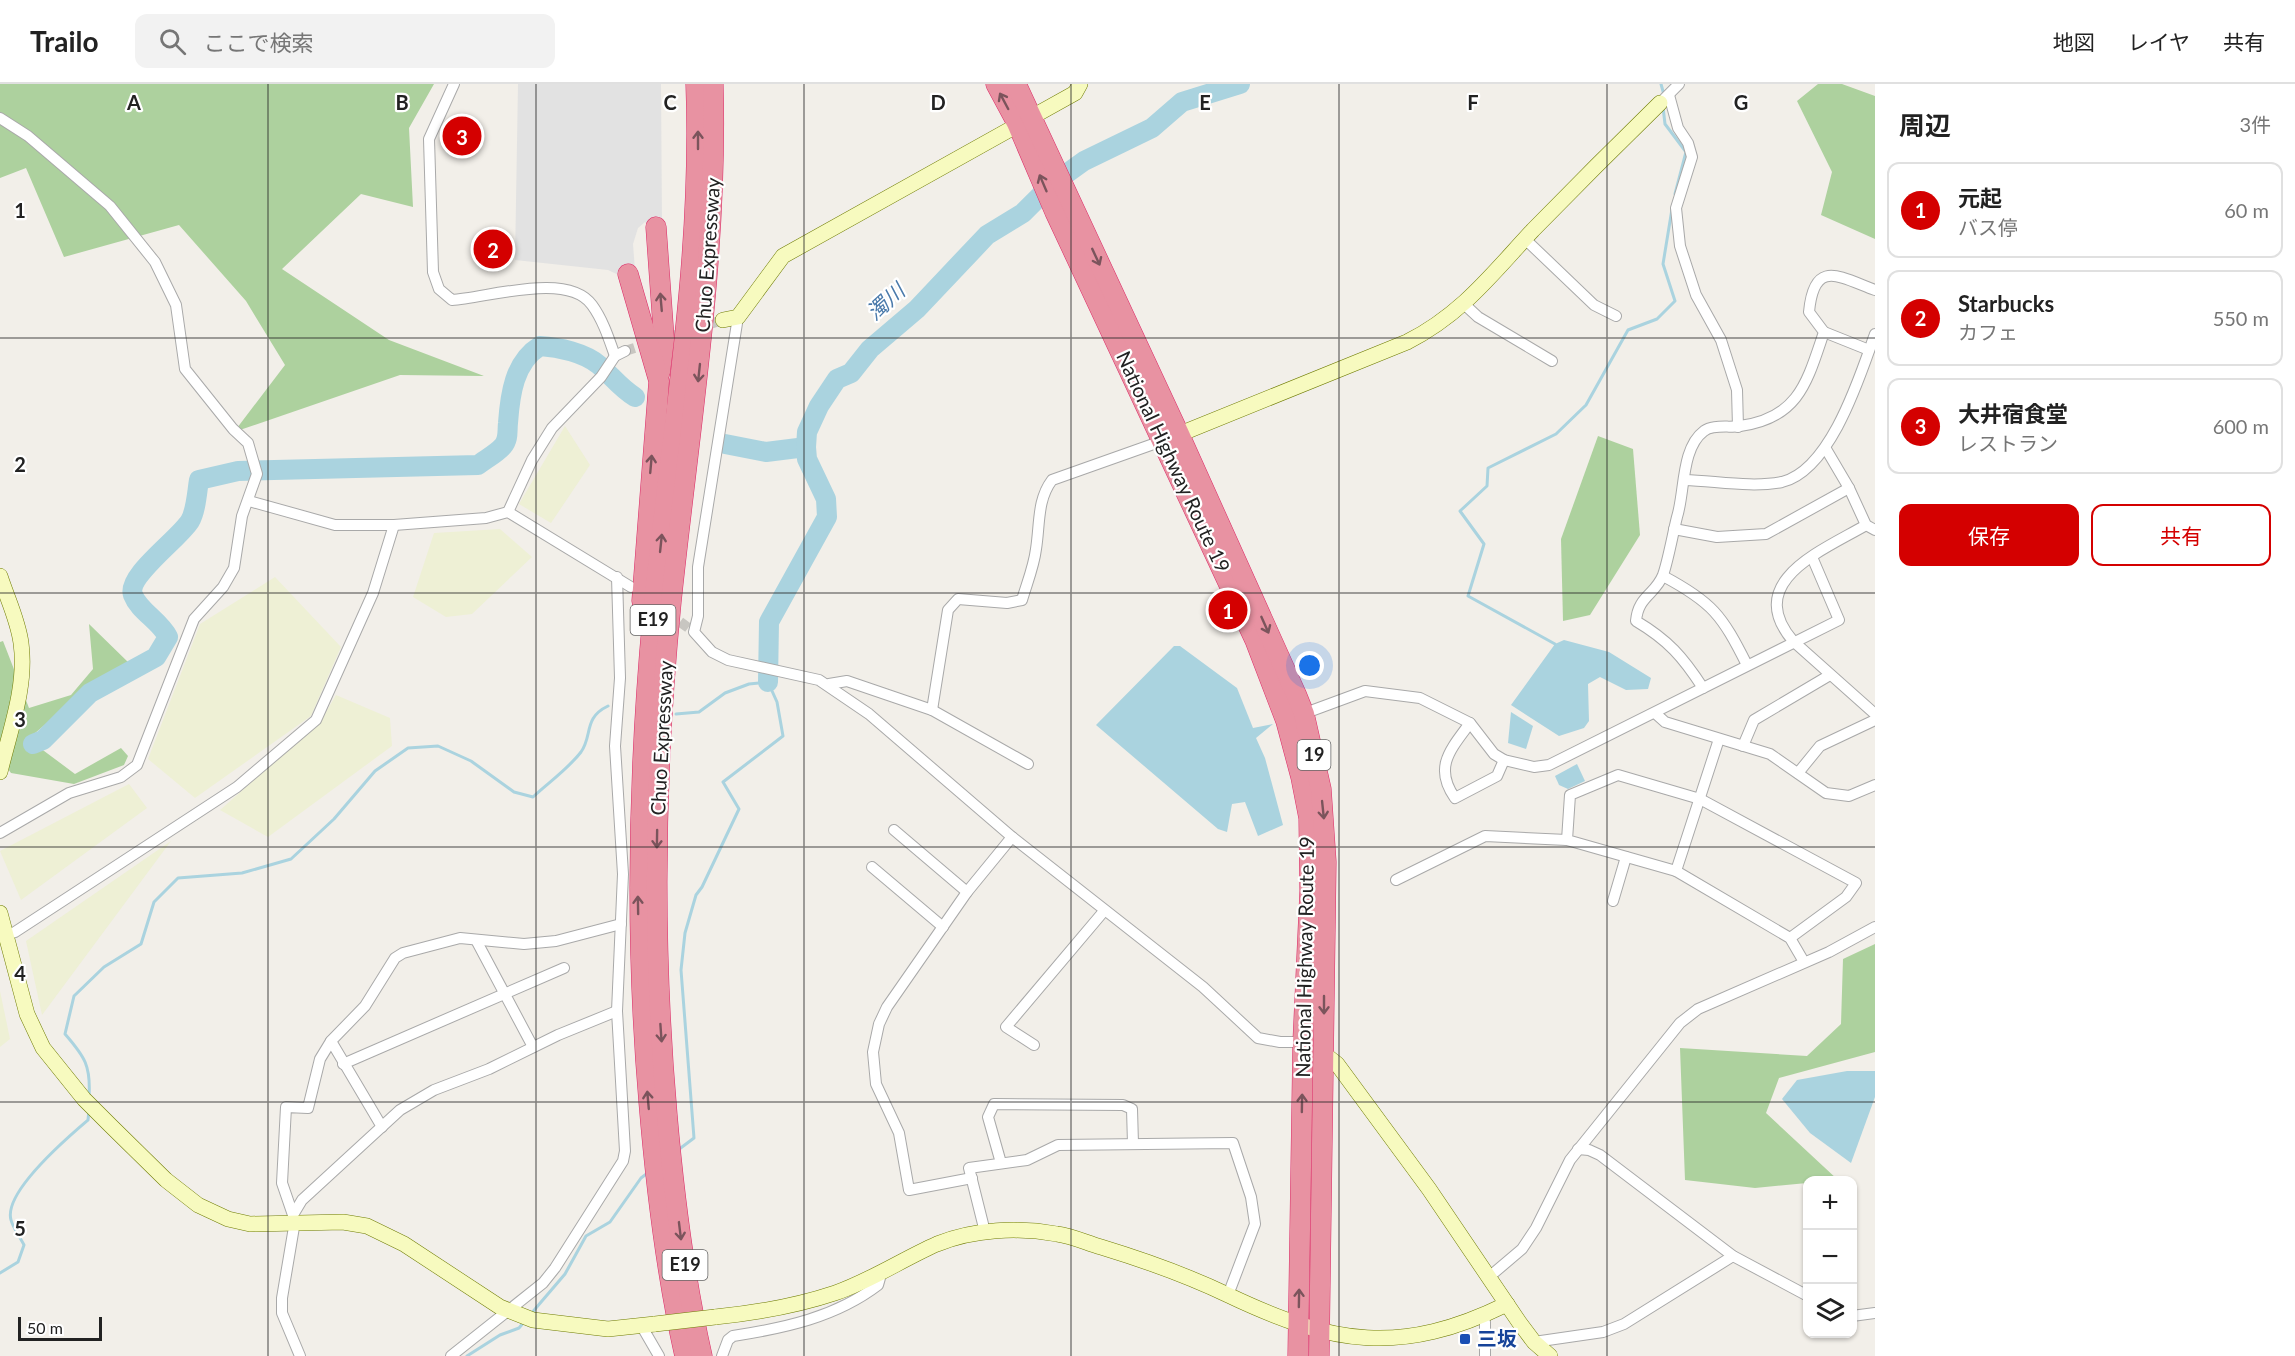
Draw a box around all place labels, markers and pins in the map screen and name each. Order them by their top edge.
pin: 3 [442,113,482,158]
pin: 2 [474,226,512,272]
pin: 1 [1208,588,1248,632]
place label: 三坂 [1477,1326,1517,1350]
marker: 三坂 [1458,1332,1472,1346]

